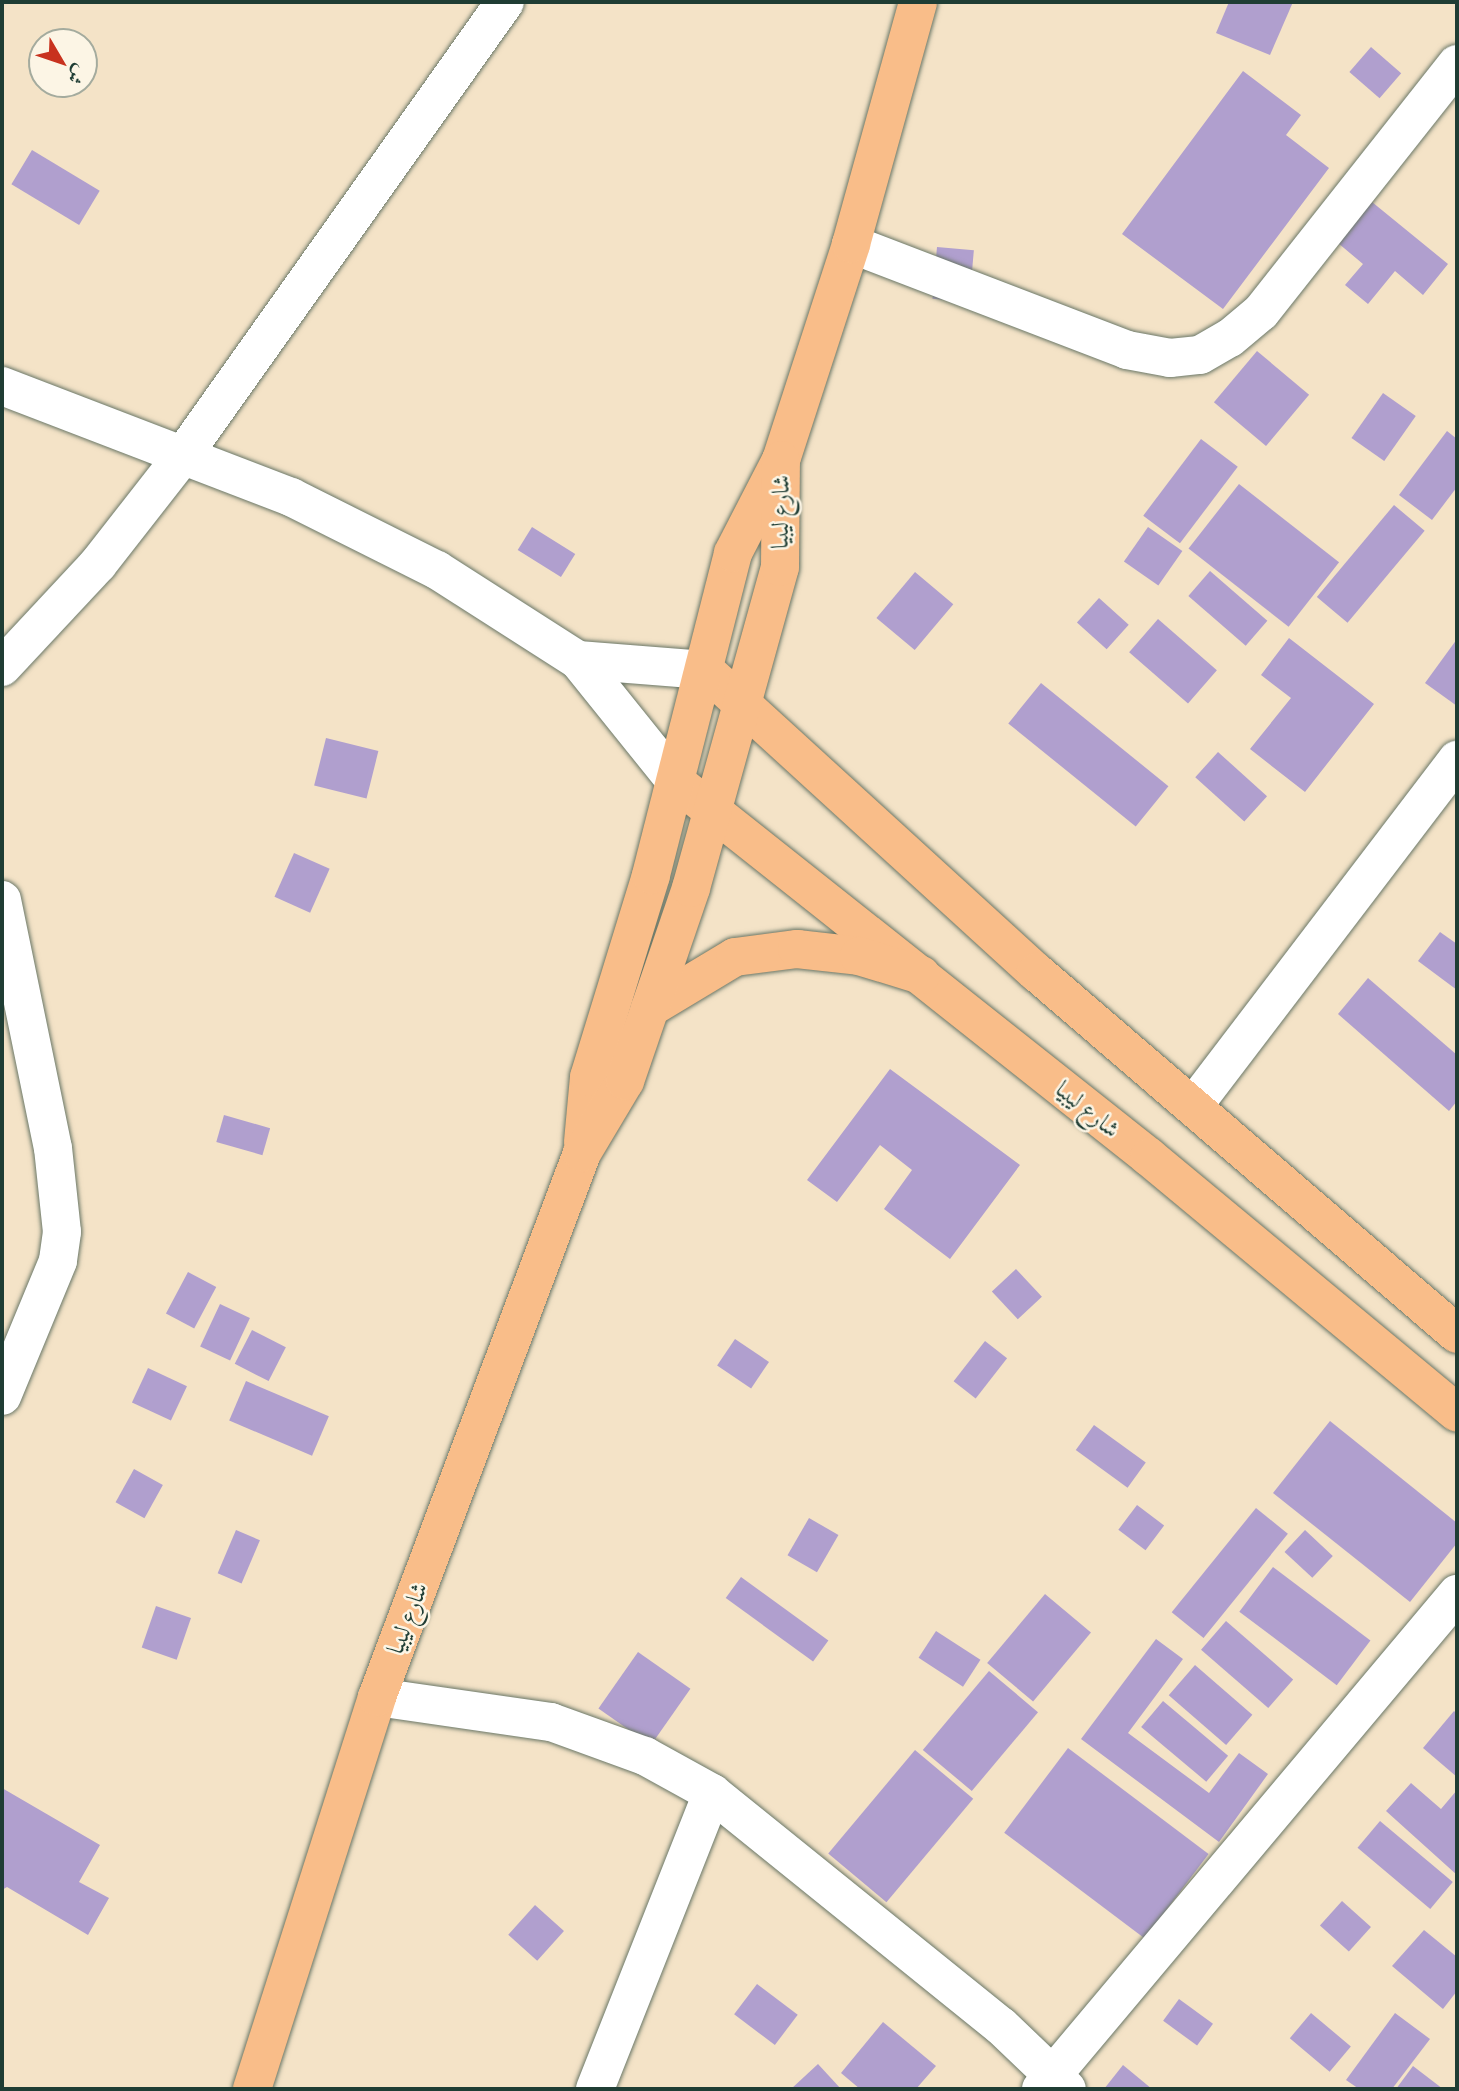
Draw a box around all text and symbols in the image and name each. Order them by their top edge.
north arrow [28,28,98,98]
text: ش [61,59,95,91]
street label: شارع ليبيا [765,475,795,549]
street label: شارع ليبيا [1050,1074,1126,1144]
street label: شارع ليبيا [380,1578,434,1658]

